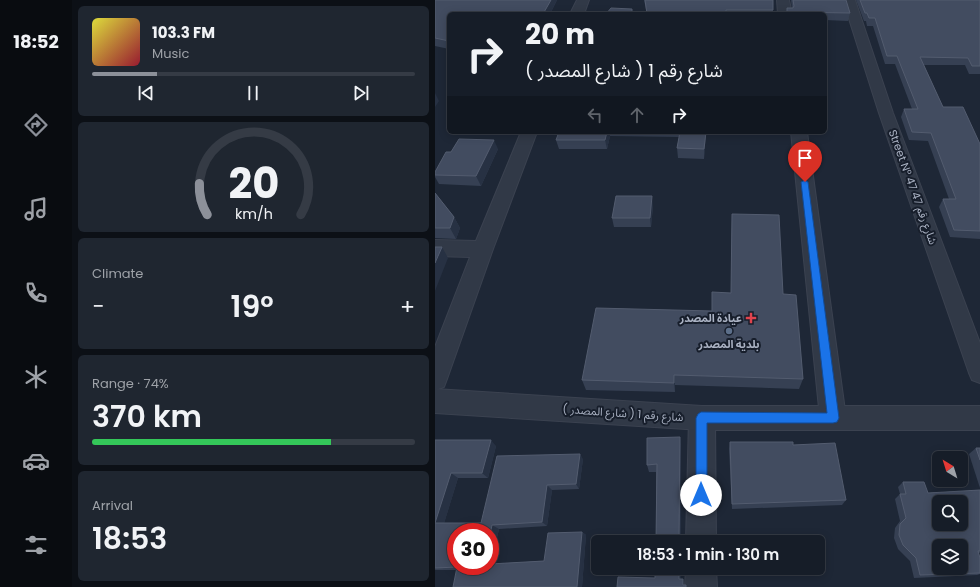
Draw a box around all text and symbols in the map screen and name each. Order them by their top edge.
text: 20 m [525,15,595,54]
text: 103.3 FM [152,22,215,43]
icon: right [459,28,511,80]
text: 18:52 [13,29,59,54]
text: Music [152,44,189,63]
text: شارع رقم 1 ( شارع المصدر ) [525,58,723,83]
icon: previous [135,82,157,104]
icon: pause [242,82,264,104]
icon: next [350,82,372,104]
icon: left [584,104,606,126]
icon: ahead [626,104,648,126]
icon: right [668,104,690,126]
icon: directions [22,111,50,139]
street label: Street N° 47 شارع رقم 47 [884,127,941,247]
pin [788,141,822,182]
icon: arrive [794,147,816,169]
text: 20 [228,154,279,213]
icon: music [22,195,50,223]
text: km/h [234,204,273,224]
text: Climate [92,264,143,283]
icon: phone [22,279,50,307]
text: 19° [231,285,274,328]
text: − [92,291,104,322]
text: + [400,291,415,322]
place label: عيادة المصدر [679,310,742,326]
marker: عيادة المصدر [745,312,757,324]
marker: بلدية المصدر [724,326,734,336]
place label: بلدية المصدر [698,336,759,352]
icon: climate [22,363,50,391]
text: Range · 74% [92,374,169,393]
text: 370 km [92,395,202,438]
street label: شارع رقم 1 ( شارع المصدر ) [562,401,684,426]
icon: car [22,447,50,475]
north arrow [932,451,968,487]
map controls [932,451,968,575]
position arrow [680,474,722,516]
button: search [932,495,968,531]
text: Arrival [92,496,133,515]
text: 18:53 [92,517,167,560]
speed limit sign: 30 [447,523,499,575]
icon: filters [22,531,50,559]
button: layers [932,539,968,575]
text: 18:53 · 1 min · 130 m [637,544,779,565]

